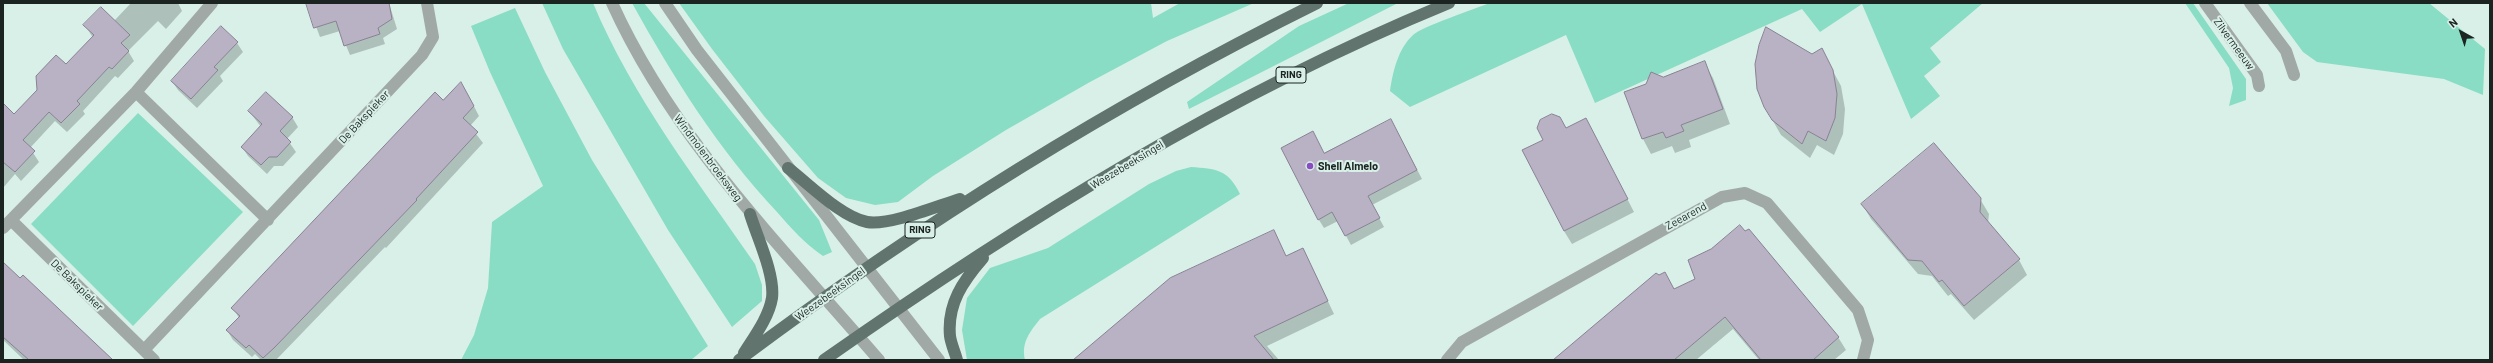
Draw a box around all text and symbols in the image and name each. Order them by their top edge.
north arrow [2441,12,2481,52]
text: N [2446,15,2460,30]
street label: Zilvermeeuw [2211,16,2257,72]
road number: RING [1276,67,1306,83]
street label: De Bakspieker [336,88,392,146]
street label: Windmolenbroeksweg [671,112,745,204]
street label: Weezebeeksingel [1088,138,1166,192]
place label: Shell Almelo [1318,159,1378,173]
marker: Shell Almelo [1305,161,1315,171]
street label: Zeearend [1663,199,1709,233]
road number: RING [905,222,935,238]
street label: De Bakspieker [48,257,106,313]
street label: Weezebeeksingel [793,264,867,324]

